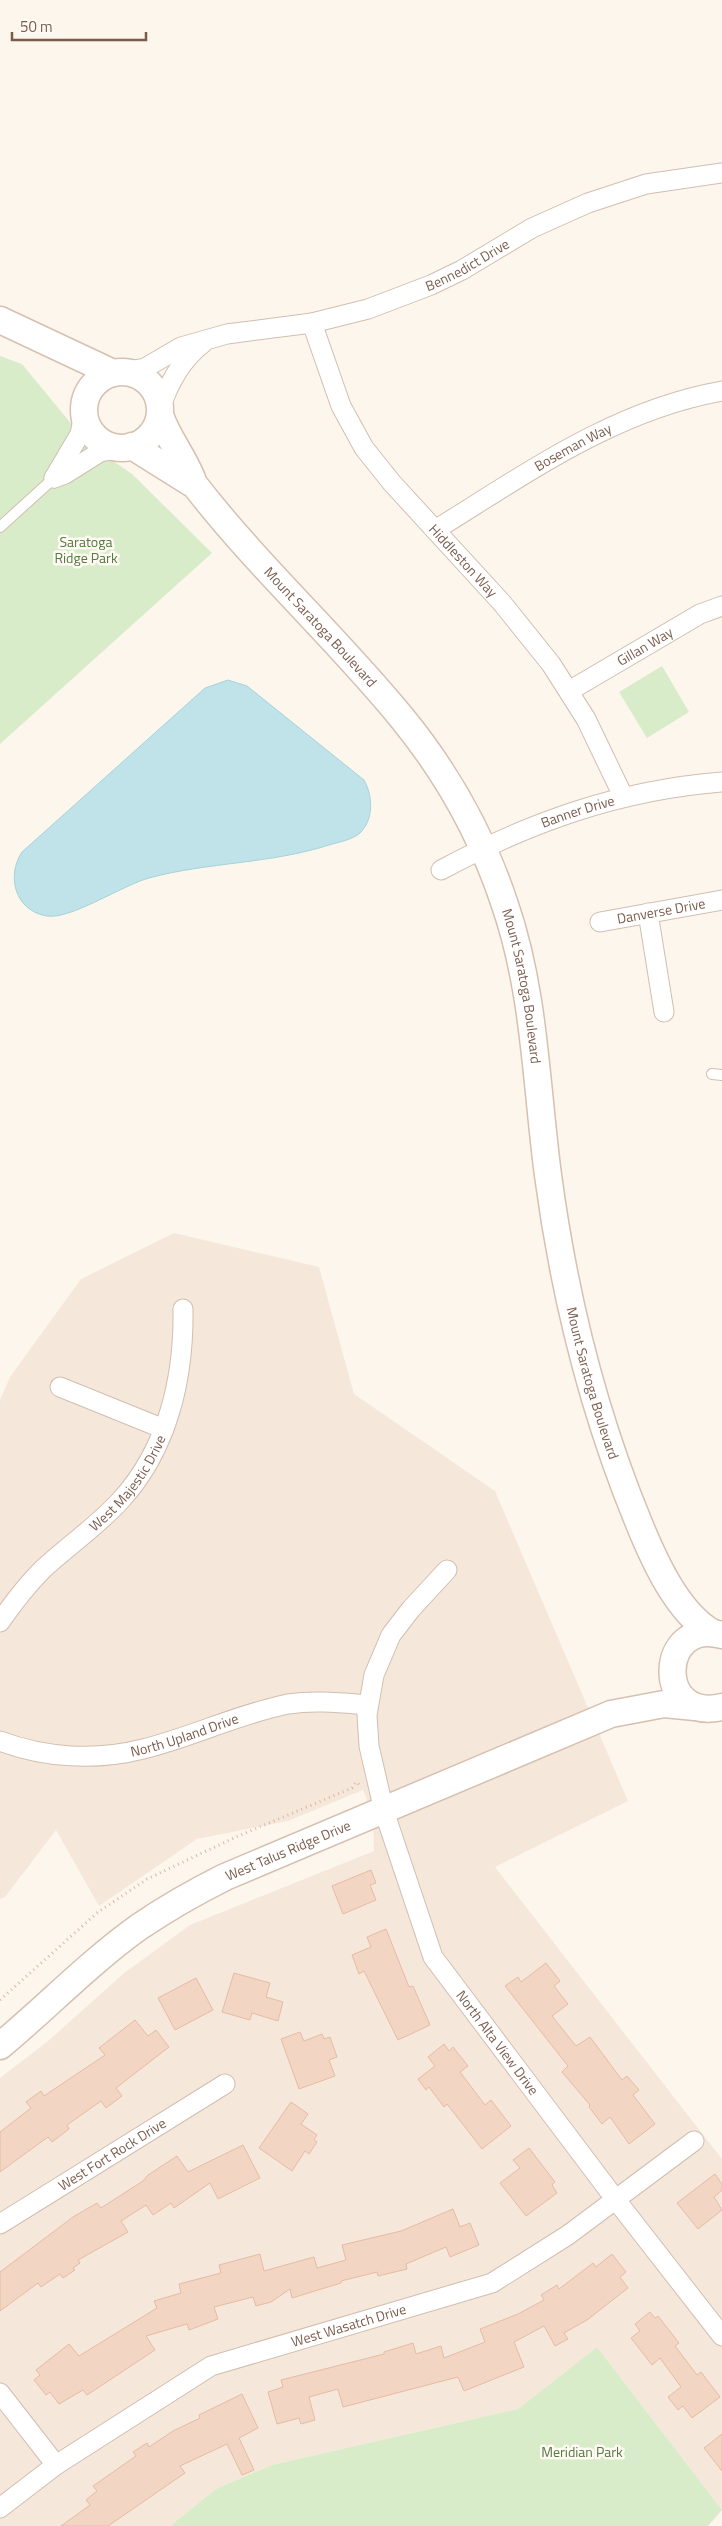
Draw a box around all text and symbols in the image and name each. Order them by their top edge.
scale bar [12,10,146,42]
text: 50 m [20,15,53,38]
street label: Bennedict Drive [422,233,513,296]
street label: Boseman Way [530,417,615,476]
street label: Hiddleston Way [424,519,503,602]
park label: Saratoga Ridge Park [54,531,118,568]
street label: Mount Saratoga Boulevard [260,562,382,691]
street label: Gillan Way [613,621,677,671]
street label: Banner Drive [538,789,617,833]
street label: Danverse Drive [615,892,707,929]
street label: Mount Saratoga Boulevard [497,906,547,1065]
street label: Mount Saratoga Boulevard [562,1305,625,1462]
street label: West Majestic Drive [84,1432,170,1536]
street label: North Upland Drive [128,1707,241,1762]
street label: West Talus Ridge Drive [222,1814,354,1886]
street label: North Alta View Drive [451,1986,544,2099]
street label: West Fort Rock Drive [54,2112,170,2195]
street label: West Wasatch Drive [289,2298,408,2352]
park label: Meridian Park [541,2441,623,2462]

